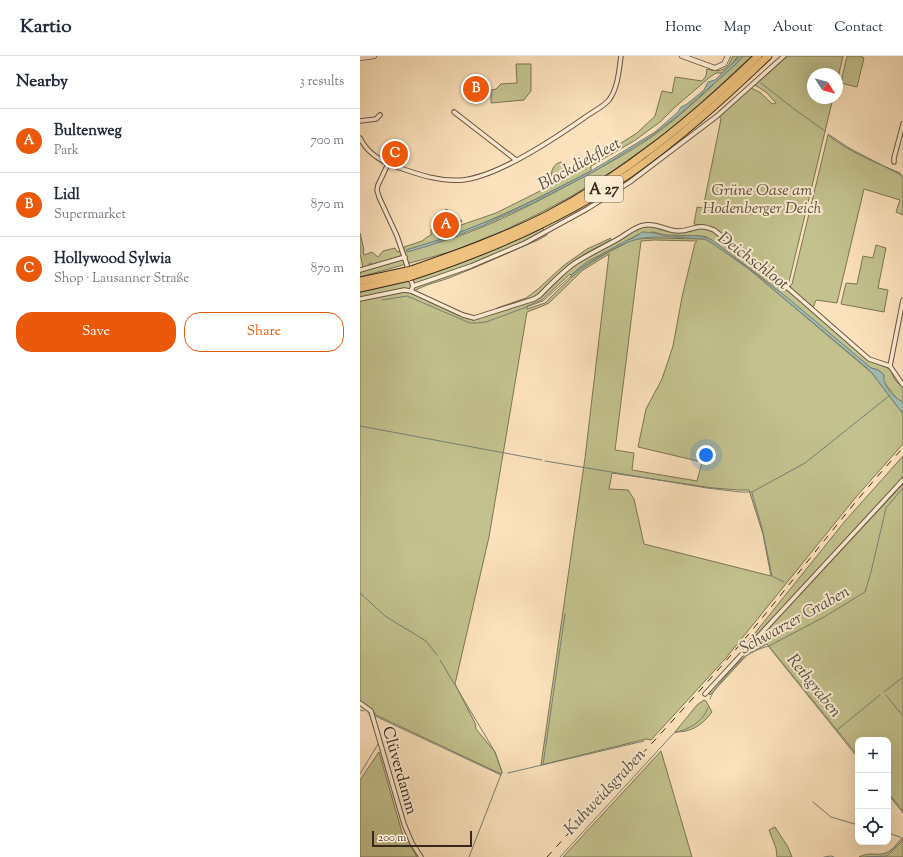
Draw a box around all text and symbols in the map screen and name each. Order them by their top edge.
text: Kartio [20,14,72,41]
text: Home [665,18,702,38]
text: Map [724,18,751,38]
text: About [773,18,812,38]
text: Contact [834,18,883,38]
north arrow [807,68,843,104]
text: Nearby [16,70,68,94]
text: 3 results [299,73,344,91]
pin: B [463,74,489,104]
text: Bultenweg [54,121,122,142]
text: A [24,132,34,150]
text: 700 m [310,132,344,150]
water label: Blockdiekfleet [534,132,626,197]
pin: C [382,139,408,169]
text: Park [54,142,79,160]
road number: A 27 [585,176,623,202]
park label: Grüne Oase am Hodenberger Deich [703,180,822,221]
text: Lidl [54,185,80,206]
text: B [25,196,33,214]
text: 870 m [311,196,344,214]
text: Supermarket [54,206,126,224]
pin: A [433,210,459,240]
water label: Deichschloot [712,227,794,296]
text: Hollywood Sylwia [54,249,171,270]
text: C [24,260,34,278]
text: 870 m [311,260,344,278]
text: Shop · Lausanner Straße [54,270,189,288]
button: Save [16,312,176,352]
button: Share [184,312,344,352]
your location [696,445,716,465]
water label: Schwarzer Graben [735,580,855,661]
water label: Rethgraben [780,649,847,723]
street label: Clüverdamm [375,724,422,817]
map controls [855,737,891,845]
button: + [855,737,891,773]
water label: Kuhweidsgraben [559,744,652,841]
button: − [855,773,891,809]
button: locate [855,809,891,845]
scale bar [372,829,472,848]
text: 200 m [378,830,406,846]

